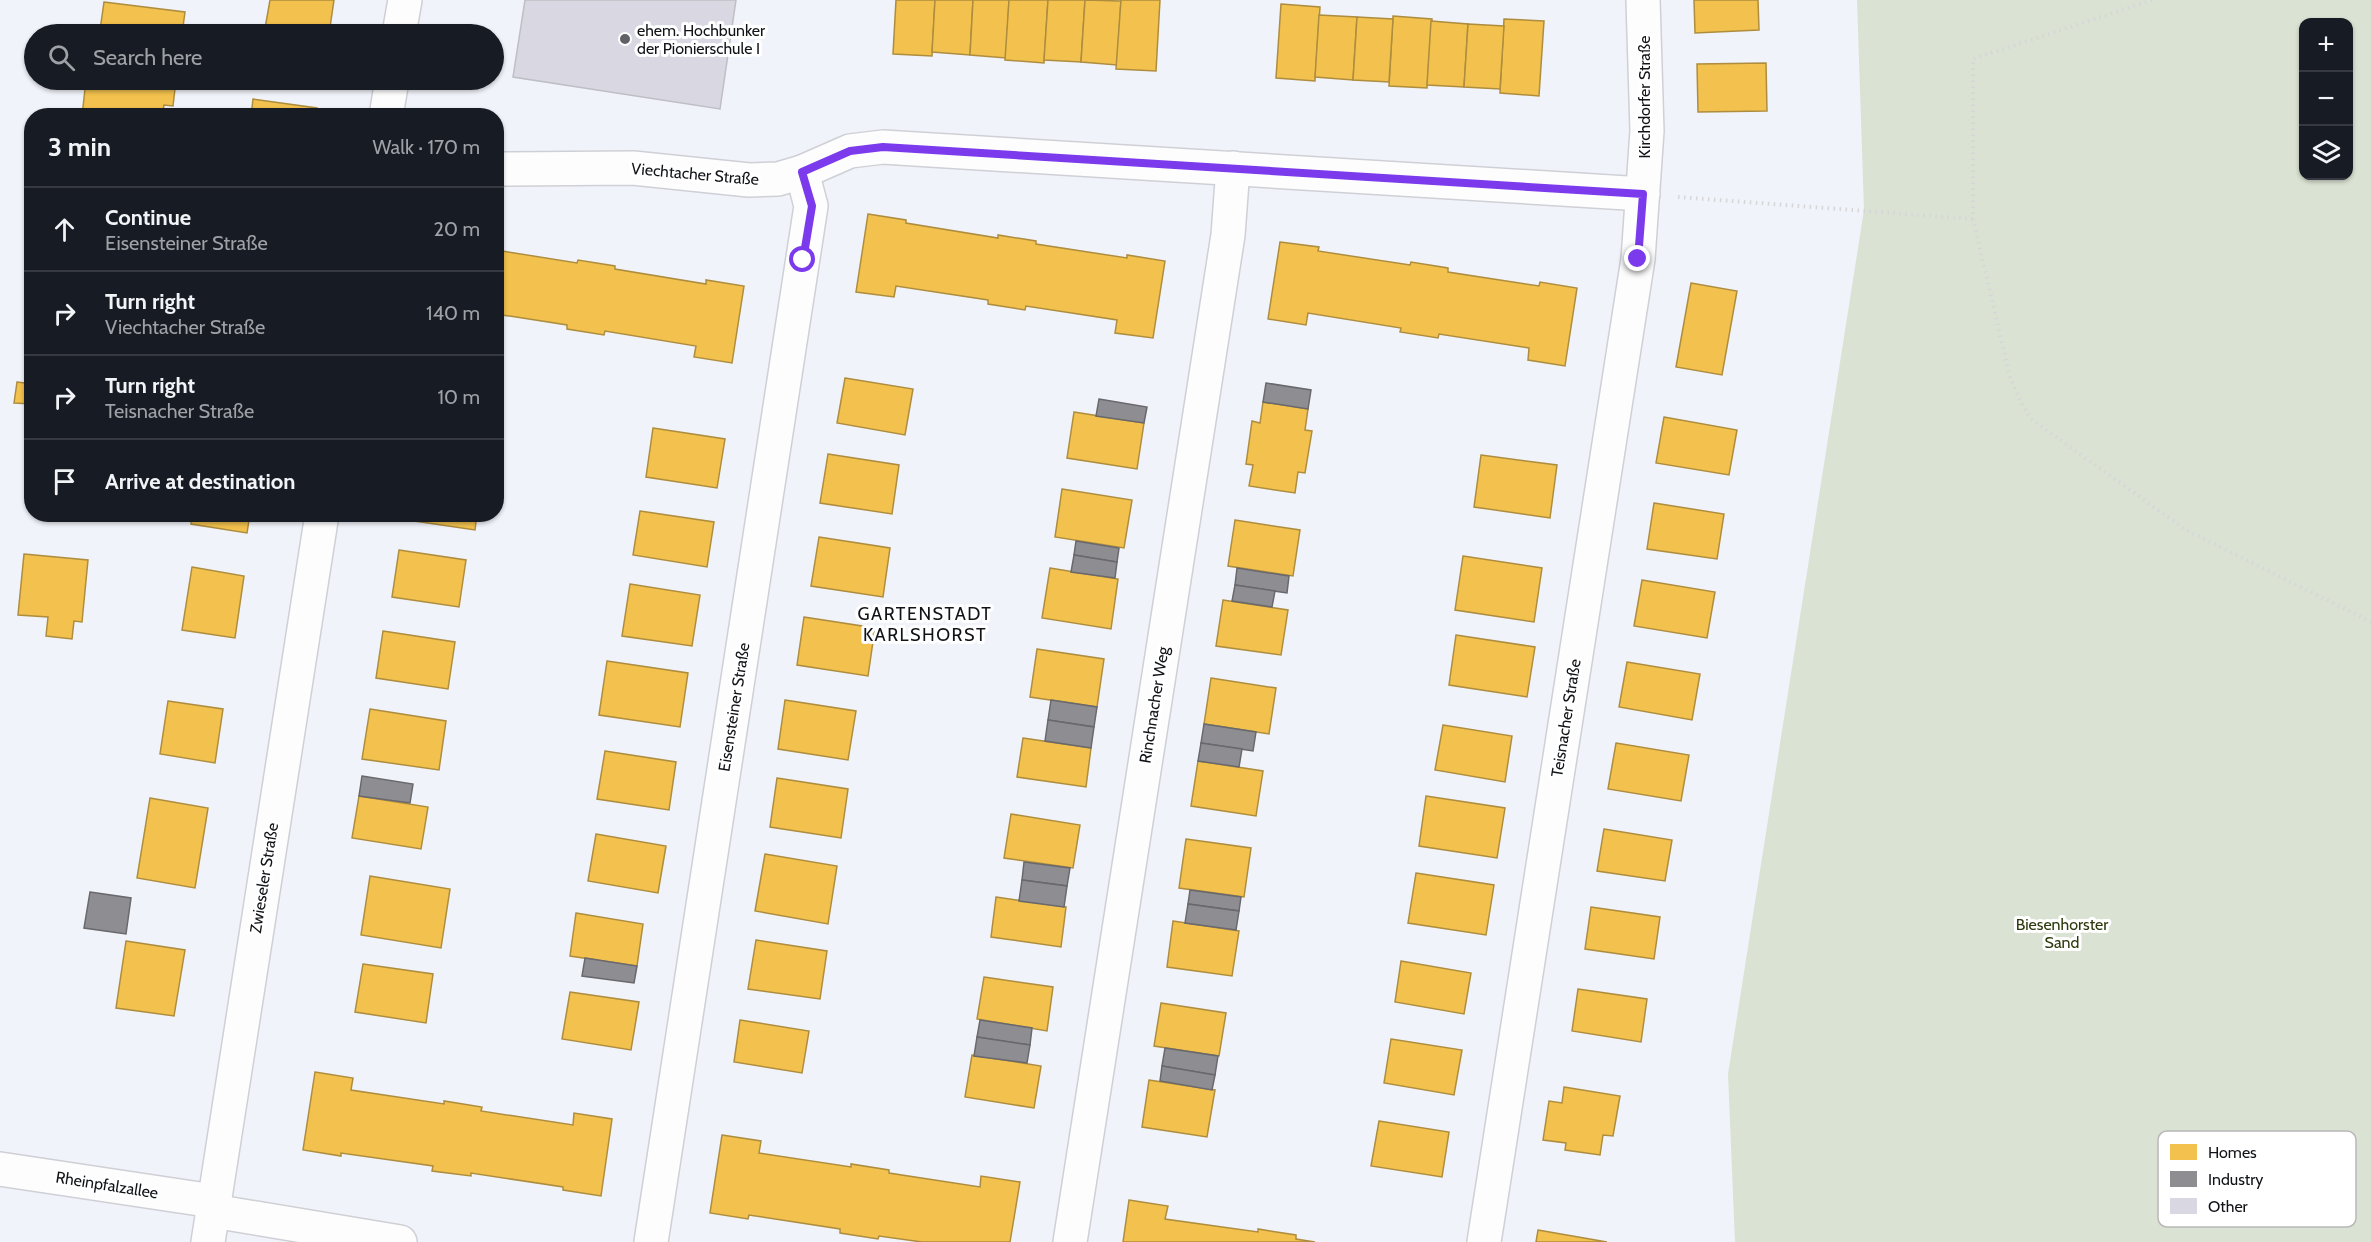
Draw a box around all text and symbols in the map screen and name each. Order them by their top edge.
map controls [2299,18,2353,180]
button: + [2299,18,2353,72]
place label: ehem. Hochbunker der Pionierschule I [637,21,766,58]
search box [24,24,504,90]
marker: ehem. Hochbunker der Pionierschule I [618,32,632,46]
street label: Kirchdorfer Straße [1635,36,1654,158]
icon: search [45,41,78,74]
text: Search here [93,44,202,71]
button: − [2299,72,2353,126]
button: layers [2299,126,2353,180]
text: 3 min [48,131,111,163]
text: Walk · 170 m [372,135,480,159]
street label: Viechtacher Straße [630,159,760,189]
text: Continue [105,204,191,231]
icon: ahead [48,213,81,246]
text: 20 m [434,217,480,241]
text: Eisensteiner Straße [105,231,268,255]
route end [1624,245,1650,271]
route start [789,246,815,272]
text: Turn right [105,288,195,315]
icon: right [48,297,81,330]
text: 140 m [426,301,480,325]
text: Viechtacher Straße [105,315,265,339]
text: Turn right [105,372,195,399]
icon: right [48,381,81,414]
text: 10 m [437,385,480,409]
text: Teisnacher Straße [105,399,254,423]
icon: arrive [48,465,81,498]
text: Arrive at destination [105,468,295,495]
district label: GARTENSTADT KARLSHORST [858,603,992,646]
street label: Eisensteiner Straße [714,641,754,773]
street label: Rinchnacher Weg [1135,644,1173,765]
street label: Teisnacher Straße [1547,658,1585,778]
street label: Zwieseler Straße [246,821,282,935]
park label: Biesenhorster Sand [2016,915,2109,952]
legend [2158,1131,2356,1227]
text: Homes [2208,1143,2257,1162]
street label: Rheinpfalzallee [54,1168,160,1202]
text: Industry [2208,1170,2263,1189]
text: Other [2208,1197,2249,1216]

